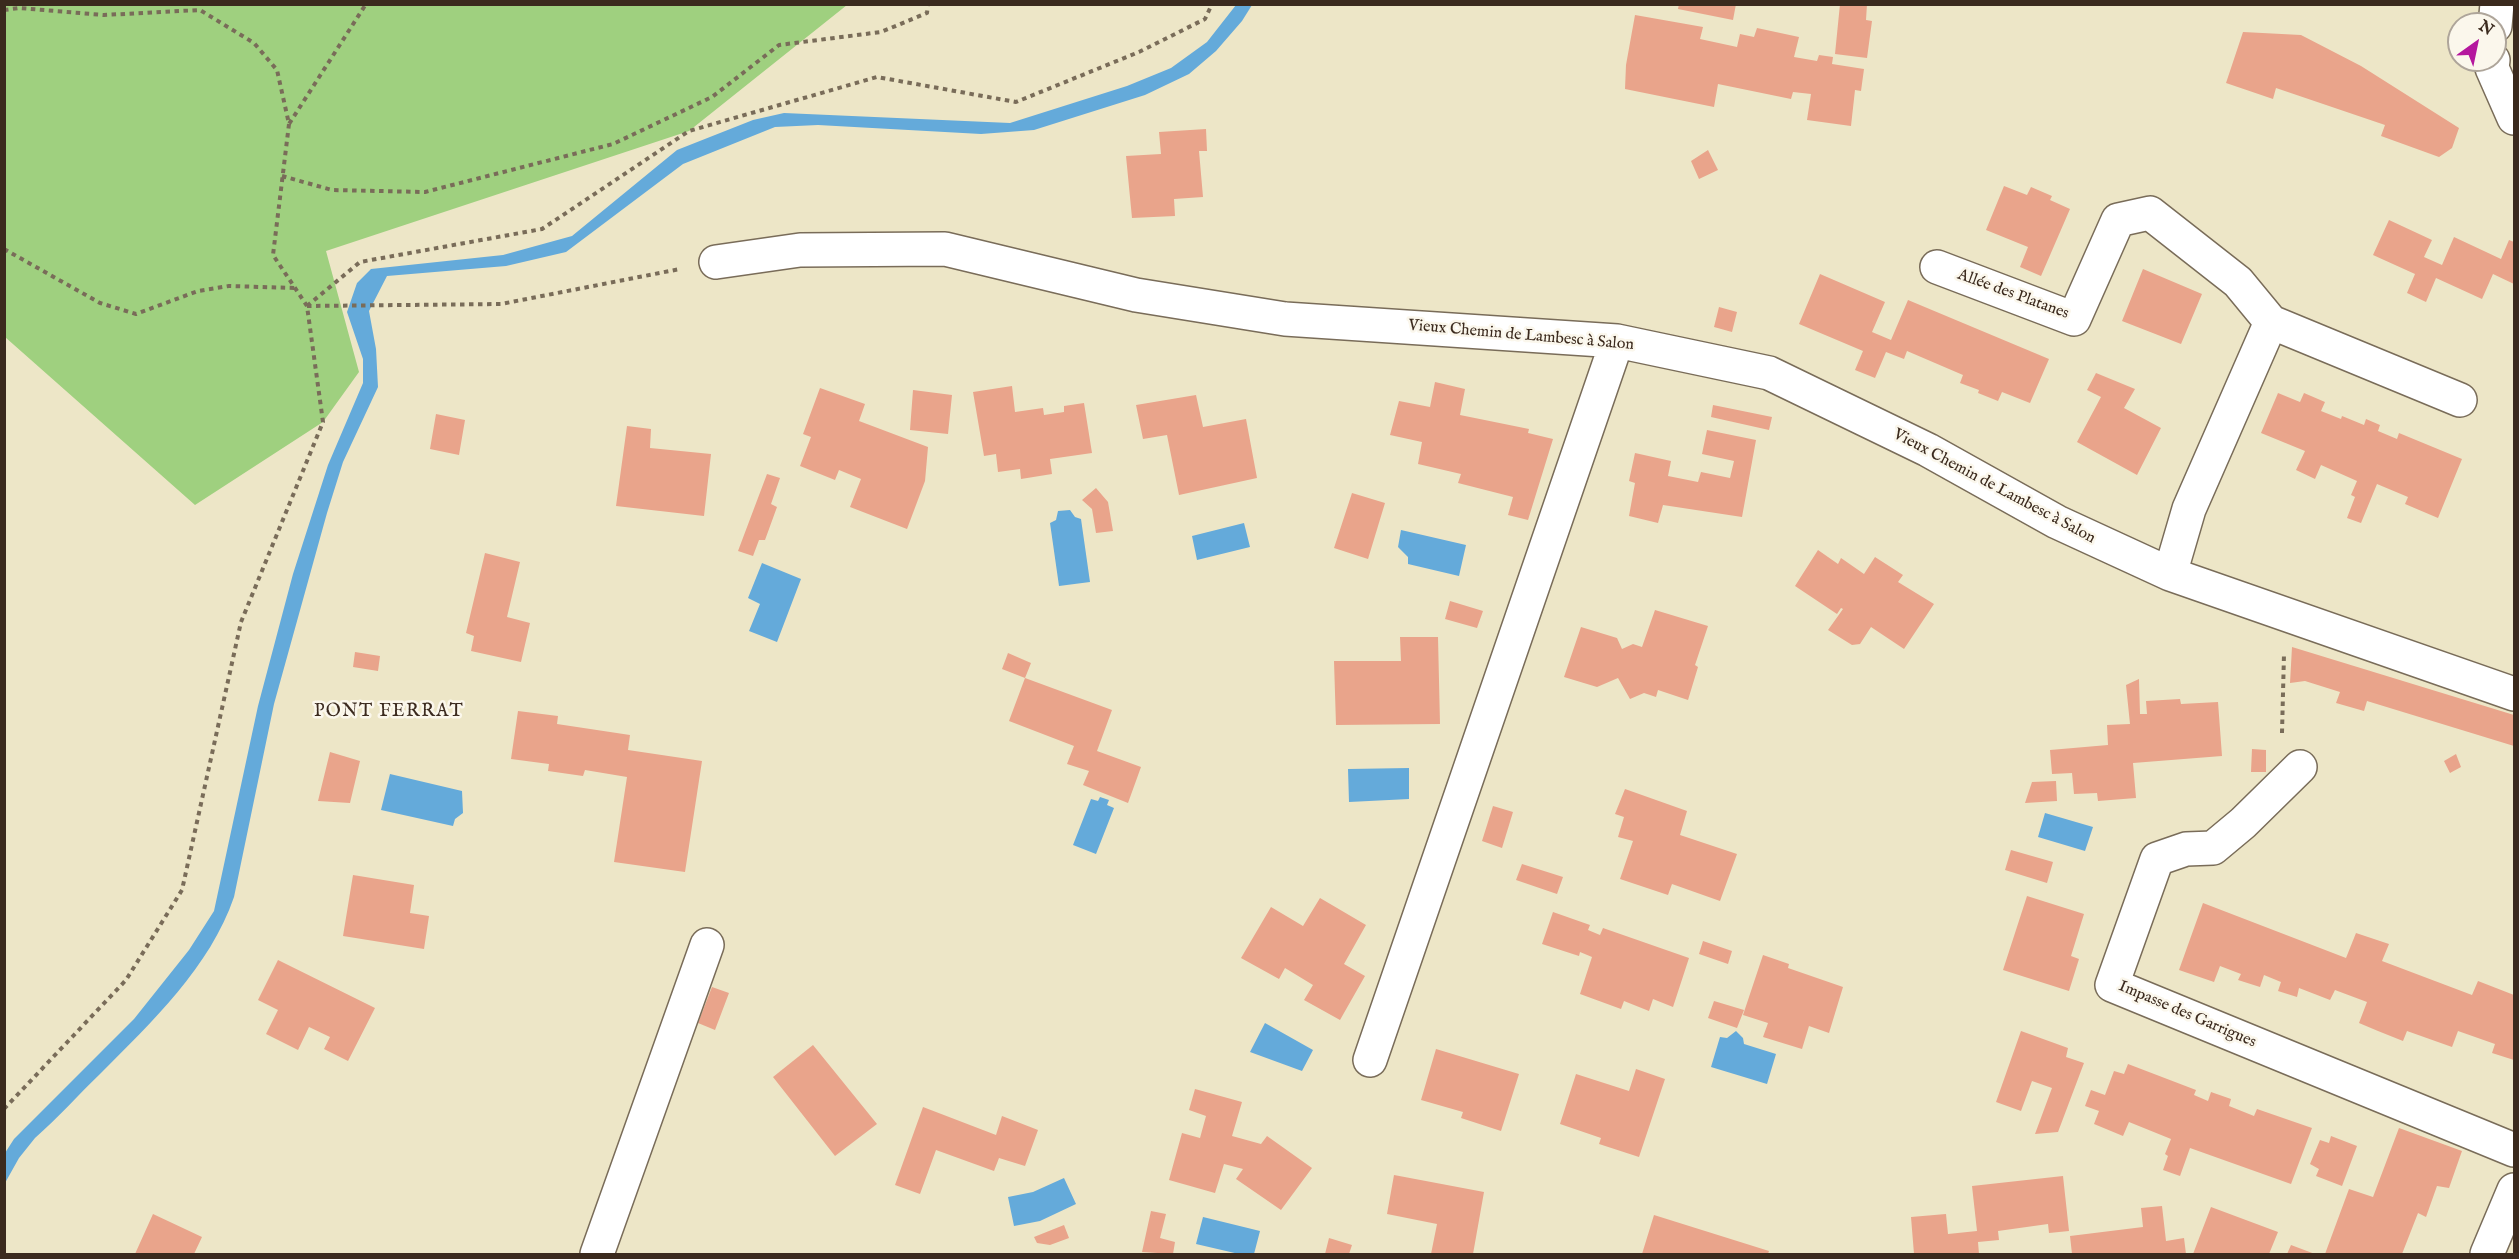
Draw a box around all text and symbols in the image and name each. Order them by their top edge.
north arrow [2447,12,2507,72]
text: N [2474,16,2497,41]
street label: Allée des Platanes [1955,266,2071,324]
street label: Vieux Chemin de Lambesc à Salon [1407,317,1635,355]
street label: Vieux Chemin de Lambesc à Salon [1890,425,2098,549]
district label: PONT FERRAT [314,701,464,723]
street label: Impasse des Garrigues [2115,977,2259,1053]

